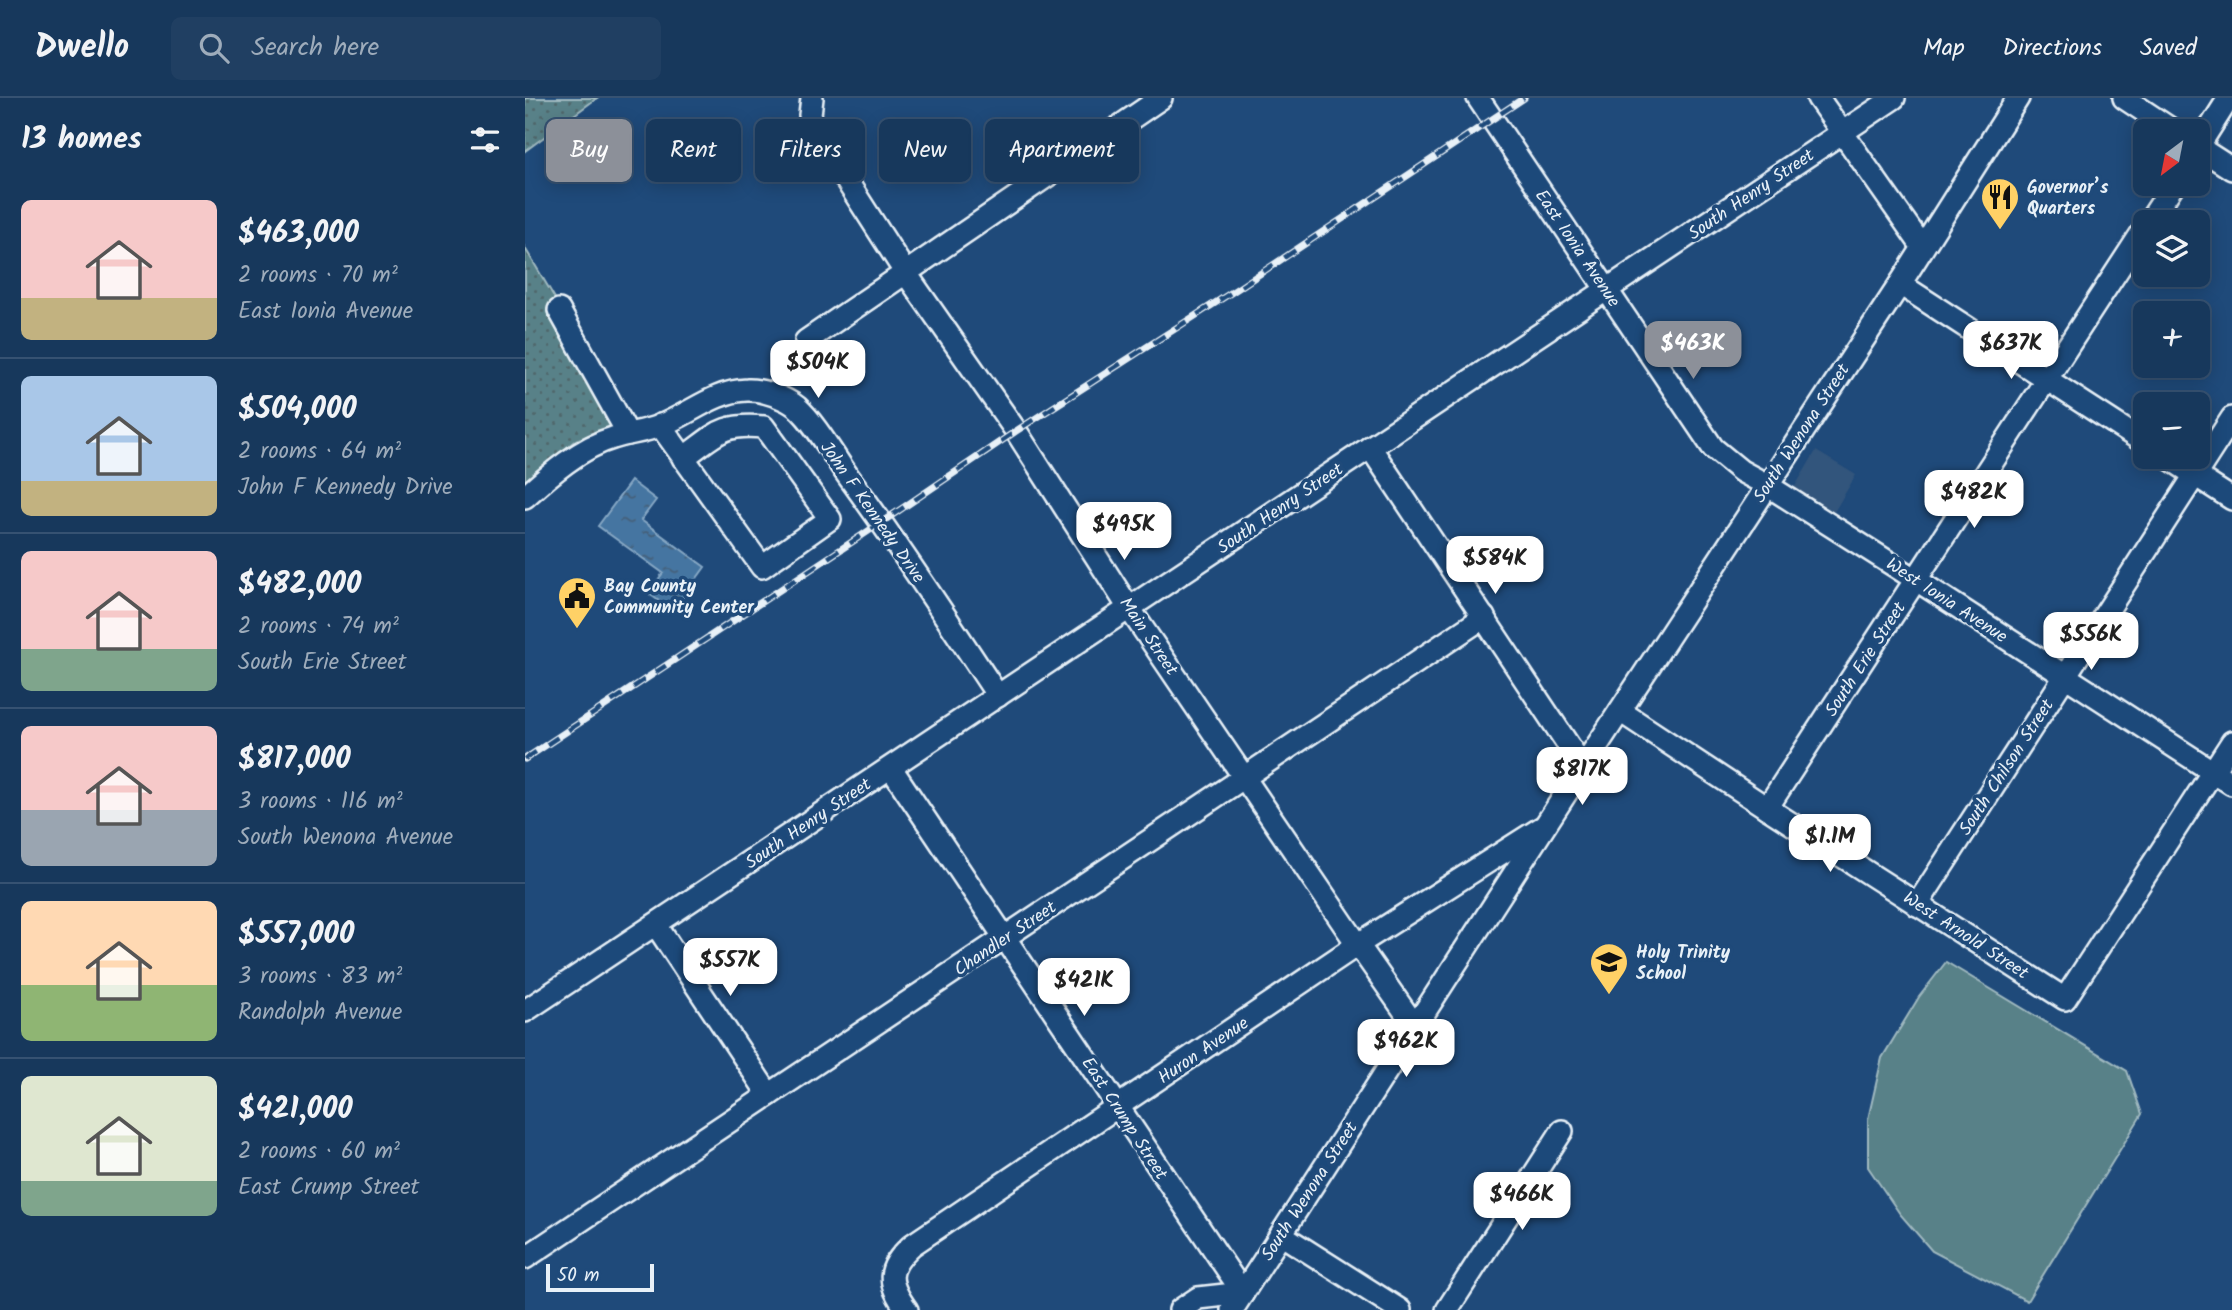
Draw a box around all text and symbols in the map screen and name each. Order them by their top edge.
search box [171,17,661,80]
text: Dwello [35,22,129,75]
text: Search here [251,27,379,69]
icon: search [195,29,233,67]
text: Map [1923,29,1965,68]
text: Directions [2003,29,2102,68]
text: Saved [2140,29,2197,68]
text: 13 homes [21,116,142,164]
chip: Buy [546,119,632,182]
chip: Rent [646,119,741,182]
chip: Filters [755,119,865,182]
chip: New [879,119,971,182]
chip: Apartment [985,119,1139,182]
north arrow [2133,119,2210,196]
map controls [2133,119,2210,469]
icon: filters [466,121,504,159]
street label: South Henry Street [1683,141,1822,248]
place label: Governor’s Quarters [2027,174,2109,224]
restaurant icon: Governor’s Quarters [1979,176,2021,231]
street label: East Ionia Avenue [1526,184,1627,314]
text: $463,000 [238,210,359,258]
button: layers [2133,210,2210,287]
icon: home [77,228,161,312]
text: 2 rooms · 70 m² [238,258,398,294]
text: East Ionia Avenue [238,294,413,330]
button: + [2133,301,2210,378]
pin: $463K [1644,322,1742,381]
pin: $637K [1962,322,2060,381]
text: $463K [1660,326,1726,362]
text: $637K [1979,326,2043,362]
pin: $504K [769,341,867,400]
text: $504K [786,345,850,381]
street label: South Wenona Street [1746,358,1859,509]
text: $504,000 [238,386,357,434]
button: − [2133,392,2210,469]
icon: home [77,404,161,488]
text: 2 rooms · 64 m² [238,434,401,470]
street label: John F Kennedy Drive [812,436,932,590]
street label: South Henry Street [1212,455,1351,562]
text: John F Kennedy Drive [238,470,453,506]
pin: $482K [1925,470,2023,530]
text: $482K [1941,475,2007,511]
pin: $495K [1075,503,1173,562]
text: $495K [1092,507,1156,543]
pin: $584K [1446,536,1544,596]
text: $584K [1462,541,1528,577]
street label: West Ionia Avenue [1879,551,2013,652]
text: $482,000 [238,561,361,609]
place label: Bay County Community Center [604,573,755,623]
public building icon: Bay County Community Center [556,575,598,630]
icon: home [77,579,161,663]
street label: Main Street [1111,592,1185,683]
street label: South Erie Street [1818,596,1915,723]
text: 2 rooms · 74 m² [238,609,399,645]
pin: $556K [2042,612,2140,672]
text: $556K [2059,617,2123,653]
text: South Erie Street [238,645,407,681]
street label: South Chilson Street [1952,693,2063,842]
text: $817,000 [238,736,351,784]
pin: $817K [1533,748,1631,807]
text: $817K [1553,752,1611,788]
icon: home [77,754,161,838]
street label: South Henry Street [740,770,879,877]
text: 3 rooms · 116 m² [238,784,403,820]
pin: $1.1M [1781,814,1879,874]
text: $1.1M [1805,819,1855,855]
text: South Wenona Avenue [238,820,453,856]
street label: West Arnold Street [1897,885,2035,988]
street label: Chandler Street [948,893,1064,984]
text: $557,000 [238,911,354,959]
icon: home [77,929,161,1013]
pin: $557K [681,939,779,998]
place label: Holy Trinity School [1636,939,1731,989]
school or university icon: Holy Trinity School [1588,941,1630,996]
text: $557K [699,943,761,979]
pin: $421K [1035,958,1133,1018]
text: 3 rooms · 83 m² [238,959,402,995]
text: $421K [1054,963,1114,999]
text: Randolph Avenue [238,995,402,1031]
street label: Huron Avenue [1152,1010,1255,1093]
pin: $962K [1357,1020,1455,1079]
text: $962K [1374,1024,1438,1060]
street label: East Crump Street [1073,1051,1175,1187]
text: $421,000 [238,1086,353,1134]
icon: home [77,1104,161,1188]
street label: South Wenona Street [1254,1116,1367,1267]
text: 2 rooms · 60 m² [238,1134,400,1170]
text: East Crump Street [238,1170,419,1206]
pin: $466K [1473,1172,1571,1232]
text: $466K [1490,1177,1554,1213]
scale bar [546,1261,655,1293]
text: 50 m [557,1261,599,1291]

